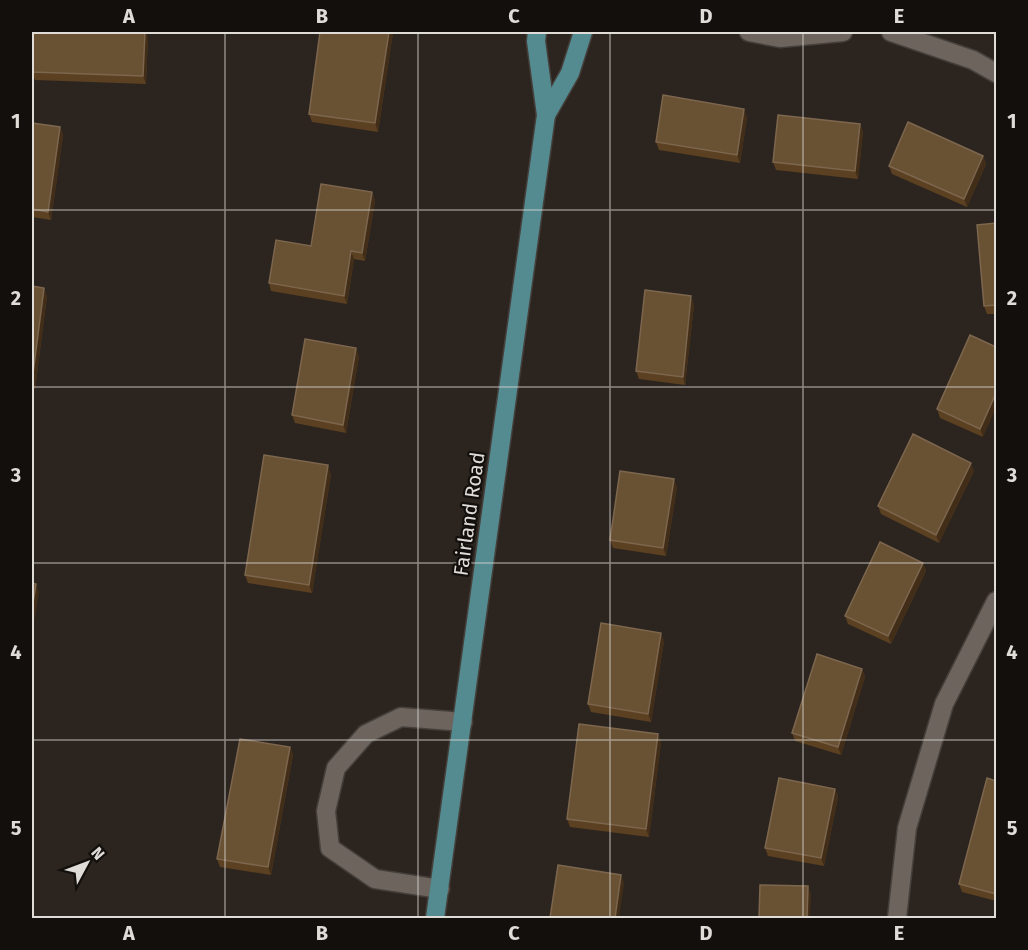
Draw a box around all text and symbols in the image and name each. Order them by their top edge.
text: A [122,4,136,28]
text: B [316,4,328,28]
text: C [508,4,520,28]
text: D [699,4,713,28]
text: E [894,4,904,28]
text: 1 [11,109,21,133]
text: 1 [1007,109,1017,133]
text: 2 [11,286,21,310]
text: 2 [1007,286,1017,310]
street label: Fairland Road [448,451,490,577]
text: 3 [10,463,21,487]
text: 3 [1006,463,1017,487]
text: 4 [10,640,22,664]
text: 4 [1006,640,1018,664]
text: 5 [11,816,22,840]
text: 5 [1007,816,1018,840]
north arrow [57,833,117,893]
text: N [87,843,109,864]
text: A [122,921,136,945]
text: B [316,921,328,945]
text: C [508,921,520,945]
text: D [699,921,713,945]
text: E [894,921,904,945]

